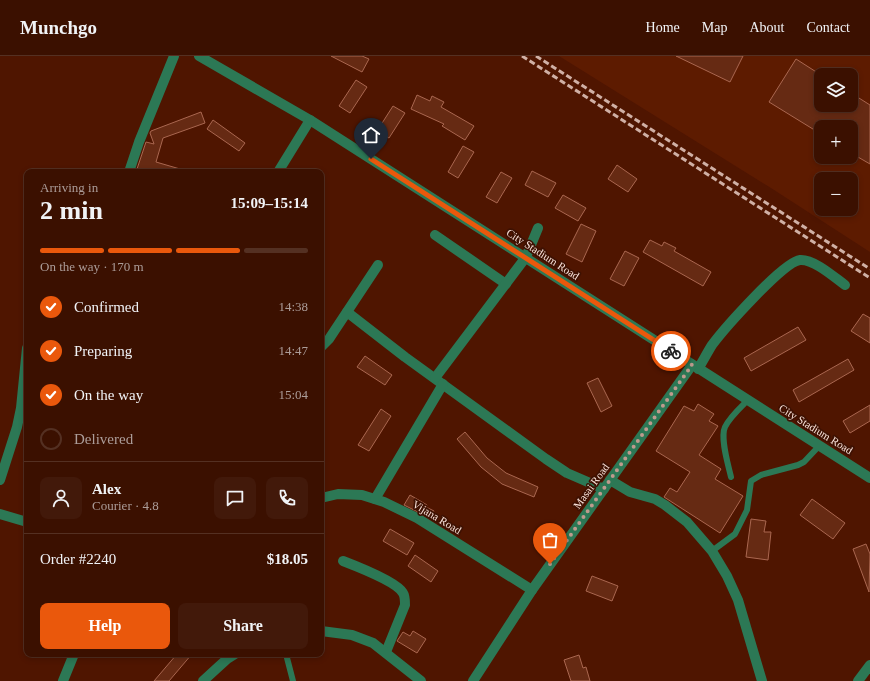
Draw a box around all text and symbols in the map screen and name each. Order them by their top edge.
text: Munchgo [20,17,97,38]
text: Home [646,20,680,35]
text: Map [702,20,727,35]
text: About [749,20,784,35]
text: Contact [806,20,850,35]
map controls [814,68,858,216]
button: layers [814,68,858,112]
pin [354,118,388,159]
button: + [814,120,858,164]
icon: home [360,124,382,146]
button: − [814,172,858,216]
text: Arriving in [40,180,98,195]
text: 15:09–15:14 [231,195,308,211]
text: 2 min [40,196,103,225]
street label: City Stadium Road [504,226,582,282]
text: On the way · 170 m [40,259,144,274]
icon: check [40,296,62,318]
text: Confirmed [74,299,139,315]
text: 14:38 [278,299,308,314]
courier [651,331,691,371]
icon: check [40,340,62,362]
icon: bike [660,340,682,362]
text: Preparing [74,343,132,359]
text: 14:47 [278,343,308,358]
icon: check [40,384,62,406]
text: On the way [74,387,143,403]
text: 15:04 [278,387,308,402]
street label: City Stadium Road [777,402,855,457]
text: Delivered [74,431,133,447]
street label: Masai Road [571,461,612,511]
button: person [40,477,82,519]
button: chat [214,477,256,519]
button: phone [266,477,308,519]
text: Alex [92,481,121,497]
text: Courier · 4.8 [92,498,159,513]
street label: Vijana Road [410,498,464,536]
pin [533,523,567,564]
icon: bag [539,529,561,551]
text: Order #2240 [40,551,116,567]
text: $18.05 [267,551,308,567]
button: Help [40,603,170,649]
button: Share [178,603,308,649]

